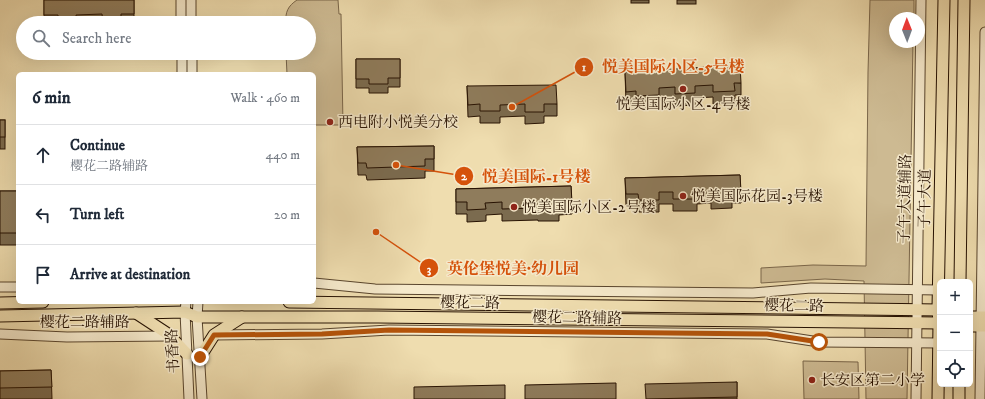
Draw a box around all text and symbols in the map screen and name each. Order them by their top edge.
north arrow [889,12,925,48]
search box [16,16,316,60]
icon: search [30,27,52,49]
text: Search here [62,29,131,48]
callout: 悦美国际小区-5号楼 [574,53,752,81]
text: 悦美国际小区-5号楼 [602,57,744,77]
text: 1 [582,60,587,75]
marker: 悦美国际小区-4号楼 [678,84,688,94]
text: 6 min [32,87,71,109]
text: Walk · 460 m [230,90,300,106]
place label: 悦美国际小区-4号楼 [616,95,750,114]
place label: 西电附小悦美分校 [338,113,458,132]
marker: 西电附小悦美分校 [325,117,335,127]
text: Continue [70,136,125,155]
icon: ahead [32,144,54,166]
text: 440 m [265,147,300,163]
street label: 子午大道辅路 [895,154,915,244]
text: 樱花二路辅路 [70,158,148,174]
callout: 悦美国际-1号楼 [454,162,598,190]
text: 悦美国际-1号楼 [482,167,590,187]
text: 2 [461,169,468,184]
street label: 子午大道 [915,169,935,229]
place label: 悦美国际花园-3号楼 [691,187,823,206]
marker: 悦美国际花园-3号楼 [678,191,688,201]
place label: 悦美国际小区-2号楼 [522,198,655,217]
marker: 悦美国际小区-2号楼 [509,202,519,212]
icon: left [32,204,54,226]
text: Turn left [70,205,124,224]
text: 20 m [274,207,300,223]
callout: 英伦堡悦美·幼儿园 [419,254,587,282]
text: 英伦堡悦美·幼儿园 [447,259,579,279]
text: 3 [427,262,432,277]
icon: arrive [32,264,54,286]
text: Arrive at destination [70,265,190,284]
map controls [937,279,973,387]
button: + [937,279,973,315]
street label: 樱花二路 [440,293,500,313]
street label: 樱花二路 [764,296,824,316]
street label: 樱花二路辅路 [532,308,622,328]
street label: 樱花二路辅路 [40,313,130,332]
button: − [937,315,973,351]
street label: 书香路 [162,328,184,374]
route start [810,333,828,351]
route end [191,348,209,366]
button: locate [937,351,973,387]
place label: 长安区第二小学 [820,371,925,390]
marker: 长安区第二小学 [807,375,817,385]

